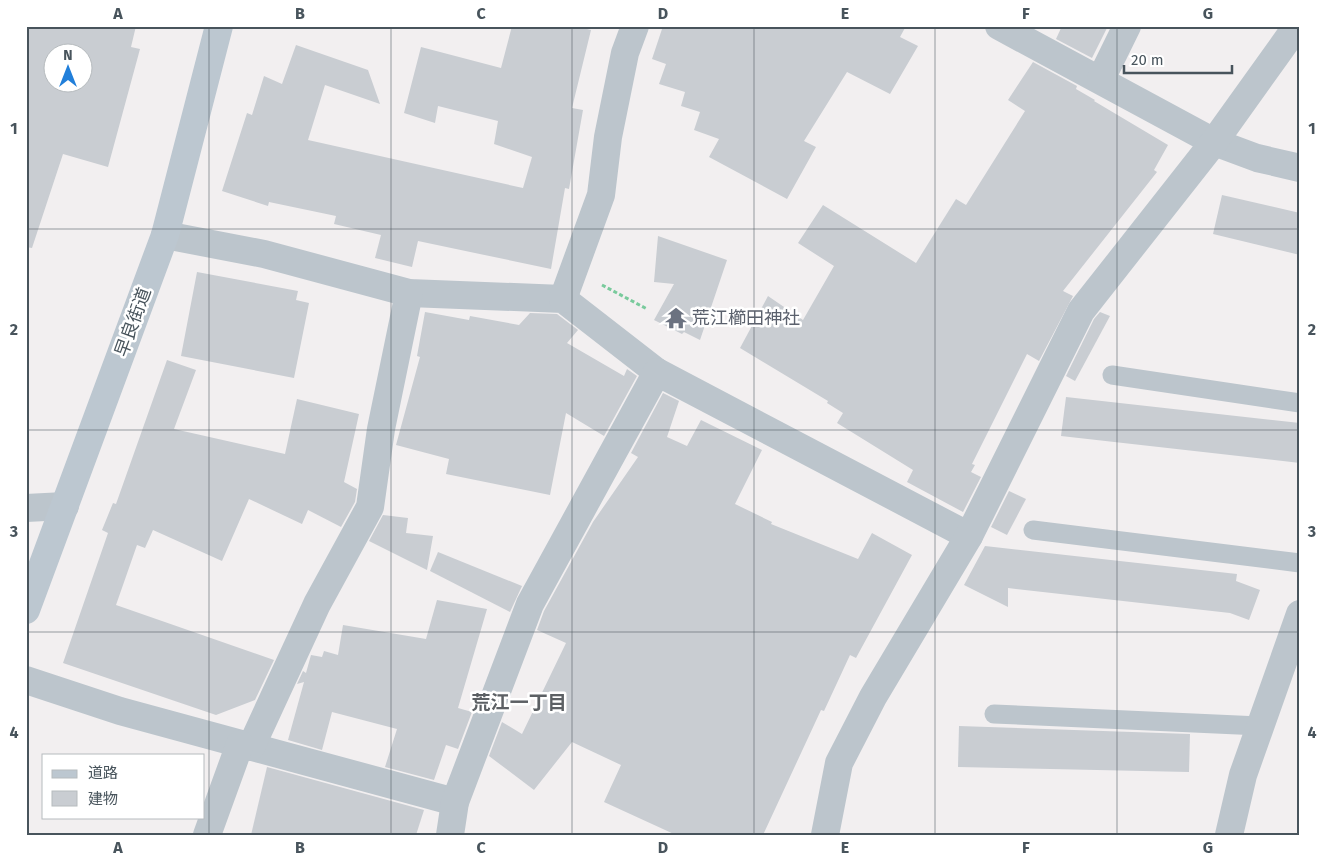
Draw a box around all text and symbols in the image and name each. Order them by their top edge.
text: A [112,4,123,23]
text: B [295,4,305,23]
text: C [476,4,486,23]
text: D [658,4,668,23]
text: E [841,4,849,23]
text: F [1022,4,1030,23]
text: G [1203,4,1213,23]
north arrow [42,42,92,92]
scale bar [1124,42,1231,74]
text: N [63,47,73,64]
text: 20 m [1131,51,1164,69]
text: 1 [10,119,18,138]
text: 1 [1308,119,1316,138]
street label: 早良街道 [110,284,156,360]
temple icon: 荒江櫛田神社 [663,305,689,331]
place label: 荒江櫛田神社 [692,307,800,329]
text: 2 [10,320,18,339]
text: 2 [1308,320,1316,339]
text: 3 [9,522,18,541]
text: 3 [1307,522,1316,541]
district label: 荒江一丁目 [471,691,567,714]
text: 4 [9,723,19,742]
text: 4 [1307,723,1317,742]
legend [42,754,205,818]
text: 道路 [88,764,118,782]
text: 建物 [88,790,118,808]
text: A [112,838,123,857]
text: B [295,838,305,857]
text: C [476,838,486,857]
text: D [658,838,668,857]
text: E [841,838,849,857]
text: F [1022,838,1030,857]
text: G [1203,838,1213,857]

